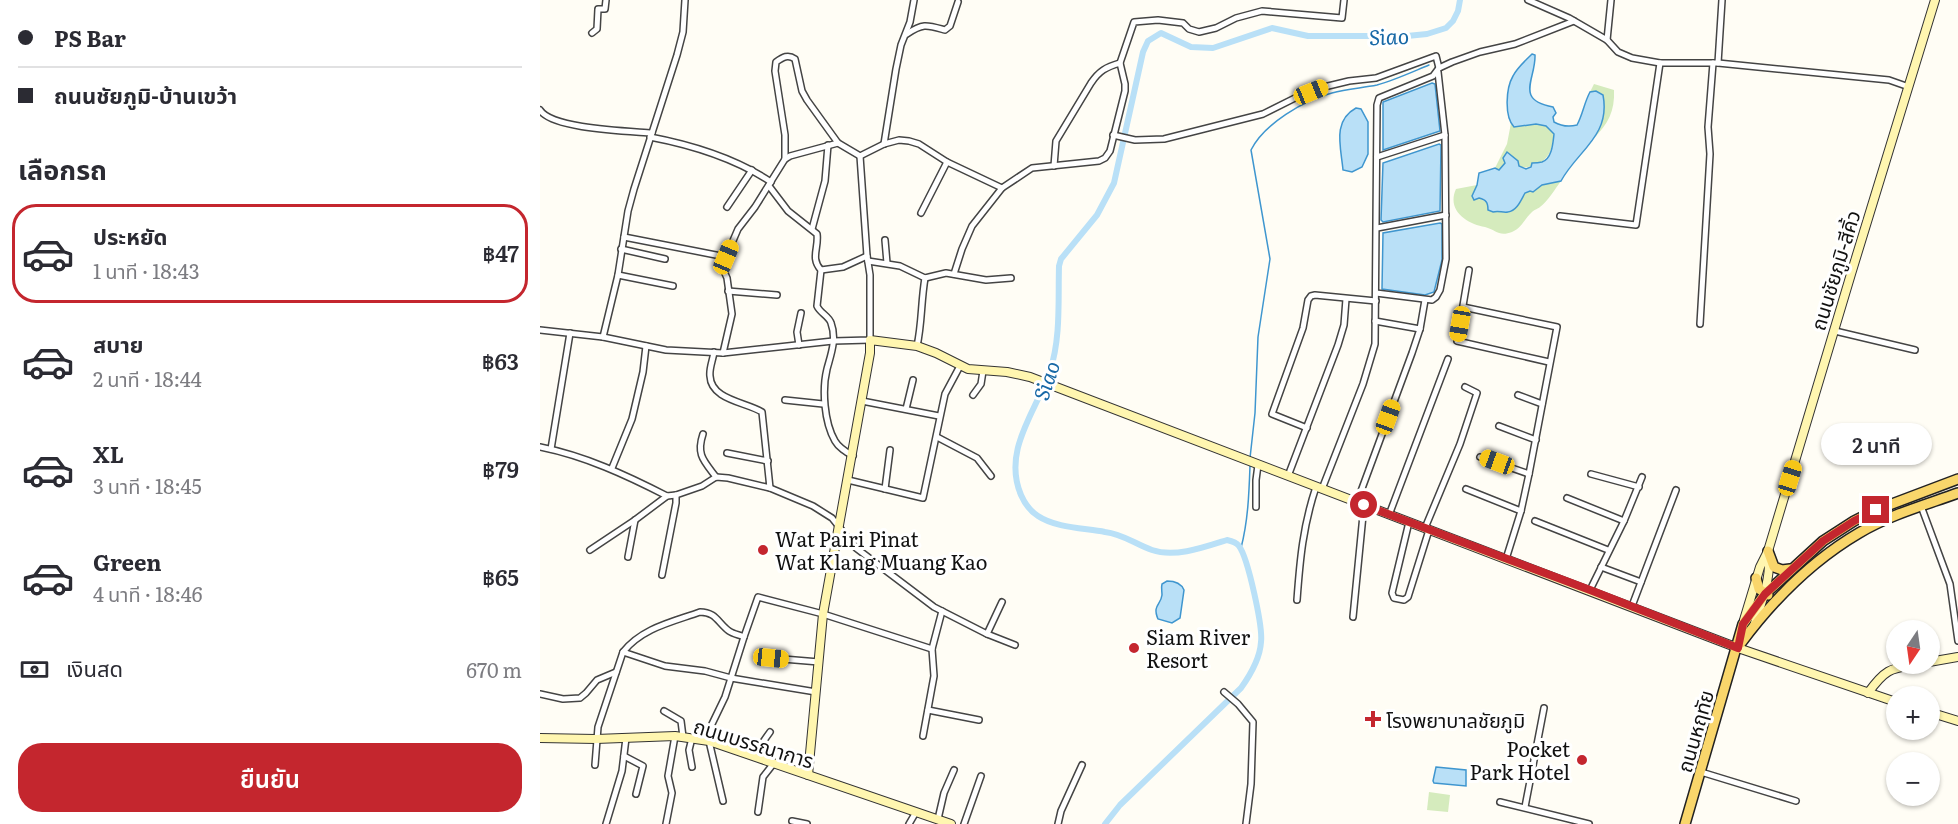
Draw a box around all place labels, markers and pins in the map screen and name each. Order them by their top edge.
place label: Wat Pairi Pinat Wat Klang Muang Kao [775,523,987,576]
marker: Wat Pairi Pinat Wat Klang Muang Kao [756,543,770,557]
place label: Siam River Resort [1146,621,1251,674]
marker: Siam River Resort [1127,641,1141,655]
place label: โรงพยาบาลชัยภูมิ [1386,704,1525,734]
marker: โรงพยาบาลชัยภูมิ [1364,710,1382,728]
place label: Pocket Park Hotel [1469,733,1570,786]
marker: Pocket Park Hotel [1575,753,1589,767]

